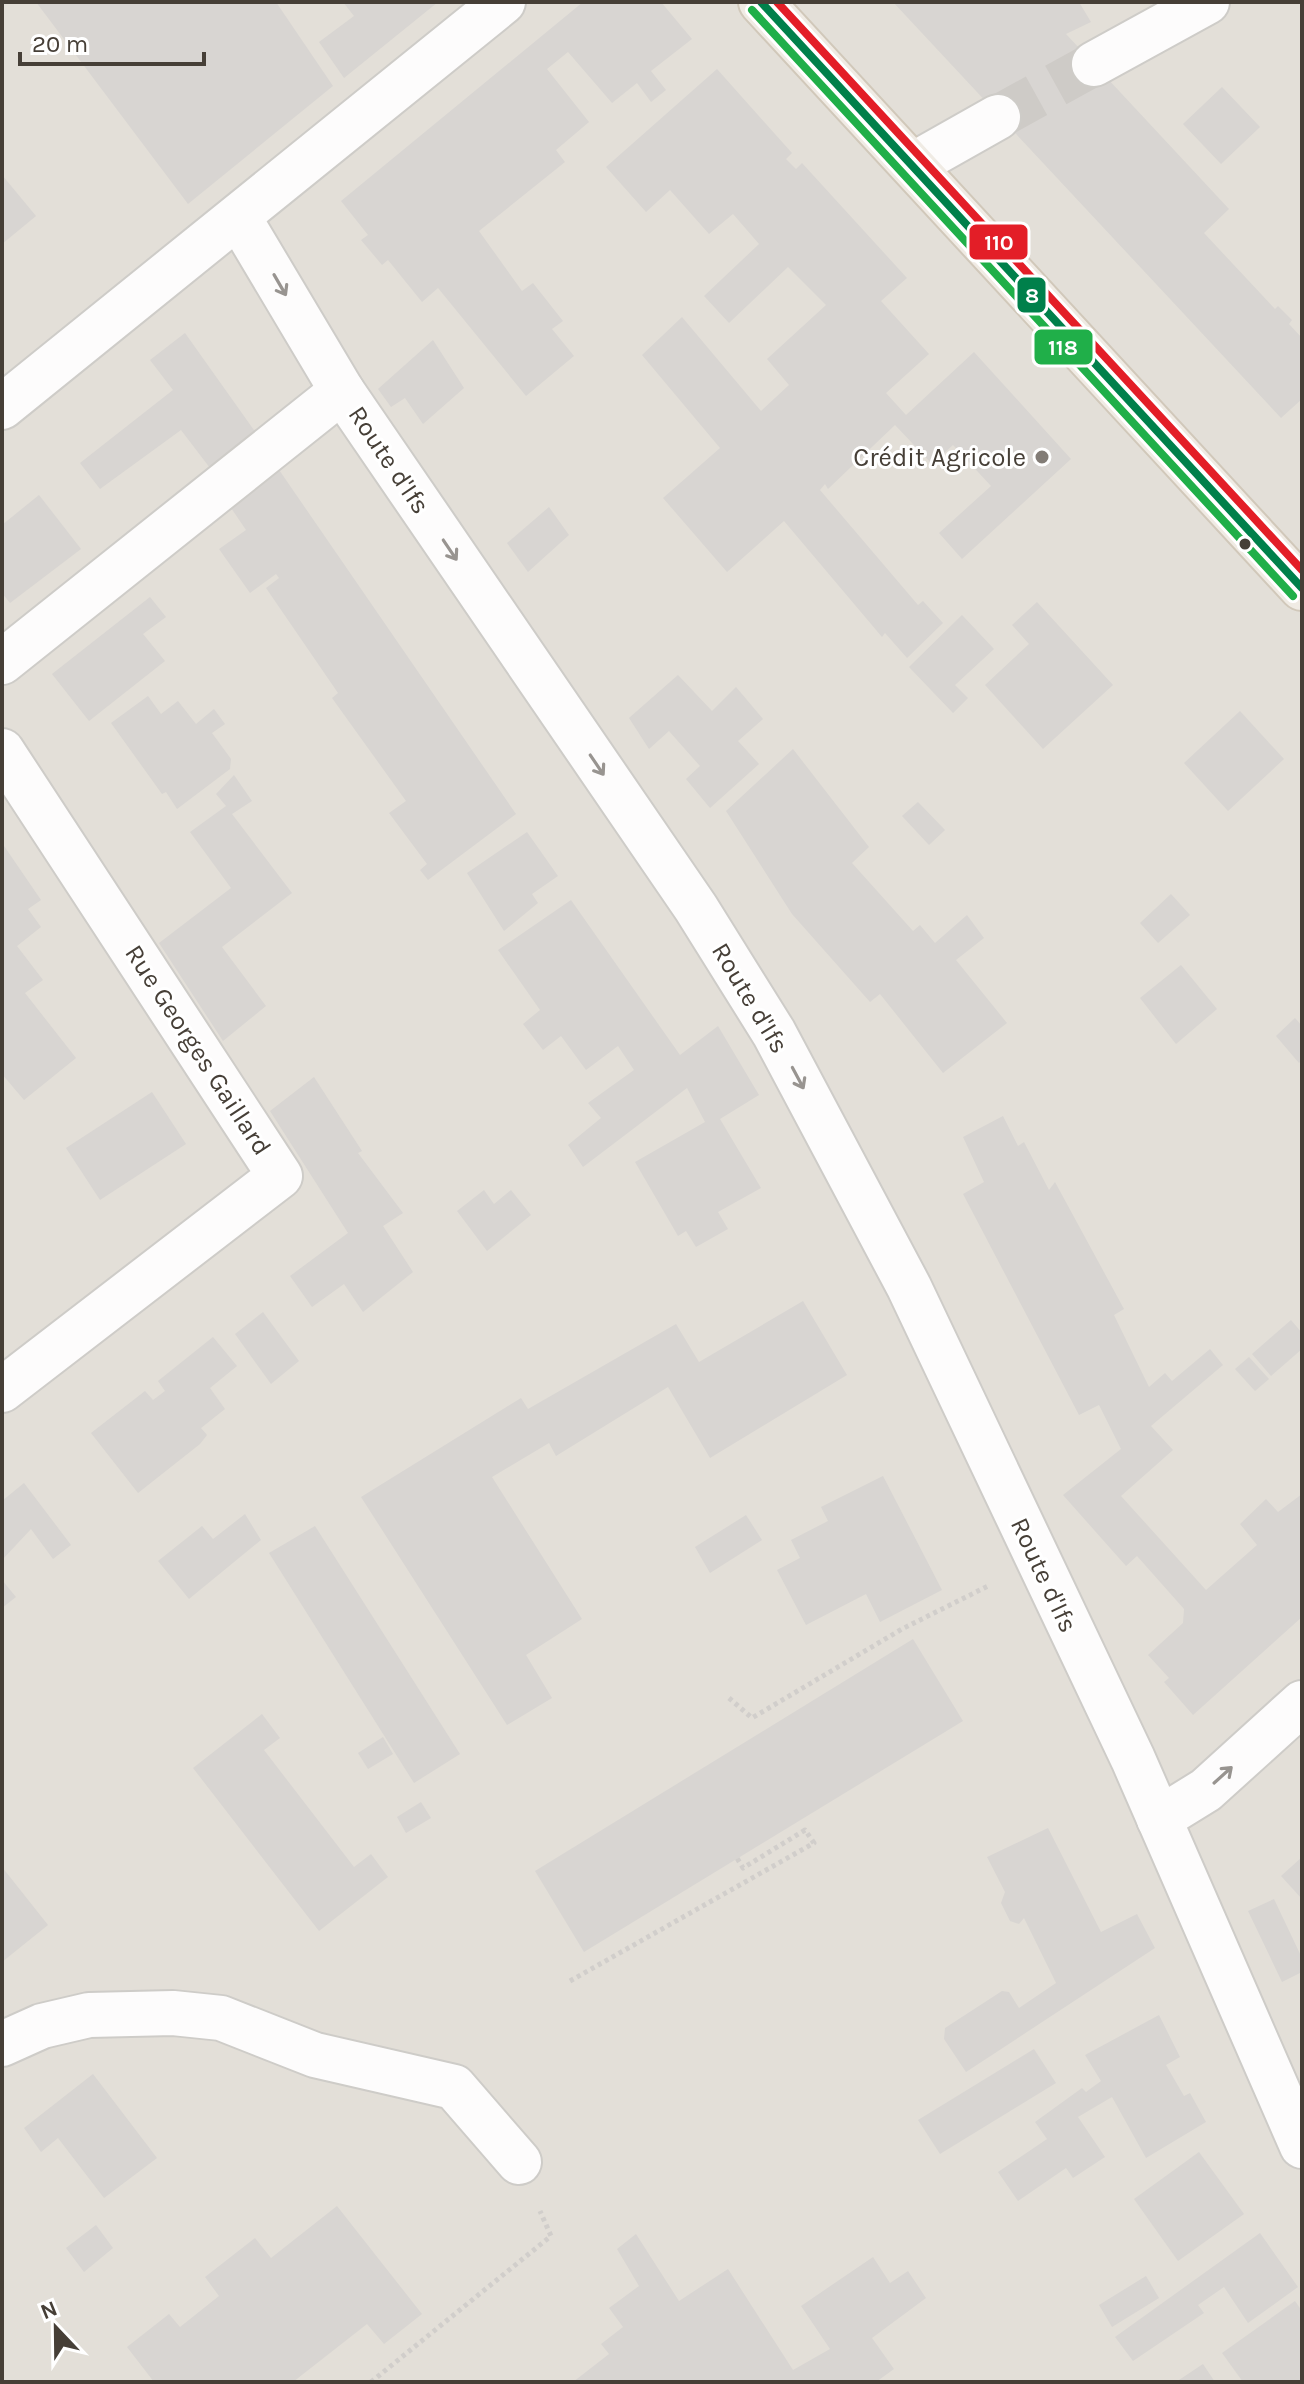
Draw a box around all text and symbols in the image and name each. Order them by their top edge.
scale bar [20,16,204,66]
text: 20 m [32,30,88,58]
line badge: 110 [968,223,1029,261]
text: 110 [984,230,1014,256]
one-way arrow [273,272,288,296]
line badge: 8 [1016,276,1047,314]
text: 8 [1025,283,1039,309]
line badge: 118 [1033,328,1094,366]
text: 118 [1048,335,1078,361]
street label: Route d'Ifs [342,400,436,520]
place label: Crédit Agricole [853,442,1026,473]
marker: Crédit Agricole [1033,448,1051,466]
unlabelled marker [1237,536,1253,552]
one-way arrow [442,539,459,561]
one-way arrow [589,753,605,775]
street label: Route d'Ifs [705,937,795,1059]
street label: Rue Georges Gaillard [118,939,278,1161]
one-way arrow [791,1065,806,1089]
street label: Route d'Ifs [1004,1513,1084,1637]
one-way arrow [1212,1766,1232,1784]
north arrow [16,2288,96,2368]
text: N [37,2295,61,2325]

